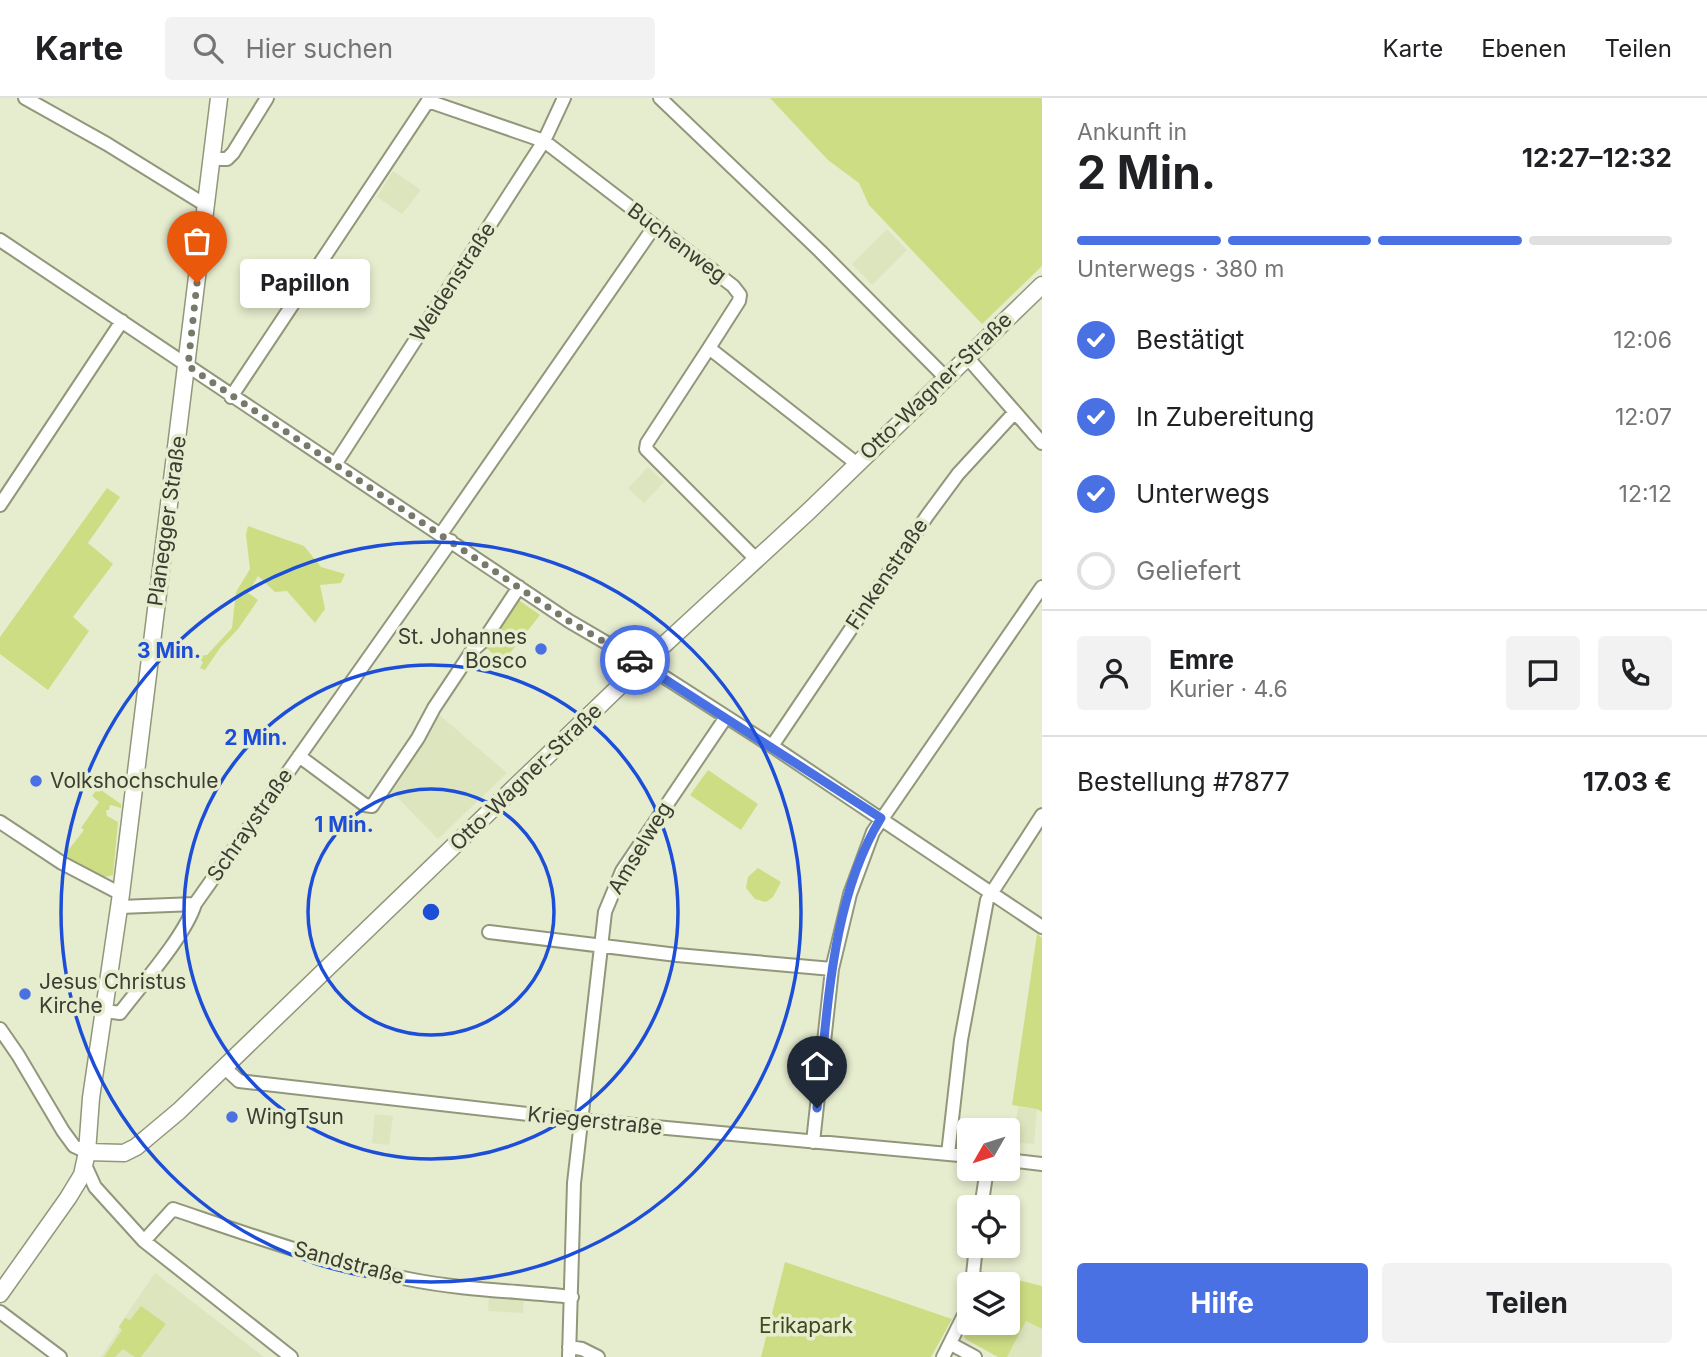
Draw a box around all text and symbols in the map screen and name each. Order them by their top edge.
search box [165,17,655,80]
text: Karte [35,28,123,68]
icon: search [189,29,227,67]
text: Hier suchen [245,33,393,64]
text: Karte [1383,34,1443,63]
text: Ebenen [1481,34,1567,63]
text: Teilen [1605,34,1672,63]
text: Ankunft in [1077,118,1187,146]
text: 12:27–12:32 [1522,142,1672,173]
text: 2 Min. [1077,144,1216,200]
street label: Buchenweg [623,197,732,288]
pin [167,211,227,283]
street label: Weidenstraße [405,217,500,346]
icon: bag [178,222,216,260]
text: Unterwegs · 380 m [1077,255,1284,283]
callout: Papillon [239,258,368,308]
text: Papillon [260,269,350,297]
street label: Otto-Wagner-Straße [855,307,1017,465]
icon: check [1077,321,1115,359]
text: Bestätigt [1136,324,1244,355]
text: 12:06 [1613,326,1672,354]
icon: check [1077,398,1115,436]
text: In Zubereitung [1136,401,1314,432]
text: 12:07 [1615,403,1672,431]
street label: Planegger Straße [142,434,191,608]
icon: check [1077,475,1115,513]
text: Unterwegs [1136,478,1270,509]
text: 12:12 [1619,480,1672,508]
street label: Finkenstraße [840,513,933,634]
text: Geliefert [1136,555,1241,586]
place label: St. Johannes Bosco [398,624,527,673]
courier [600,625,670,695]
button: person [1077,636,1151,710]
button: chat [1506,636,1580,710]
button: phone [1598,636,1672,710]
text: 3 Min. [137,638,201,663]
marker: St. Johannes Bosco [533,641,549,657]
icon: car [616,641,654,679]
text: Emre [1169,644,1234,675]
text: Kurier · 4.6 [1169,675,1288,703]
street label: Otto-Wagner-Straße [445,698,607,856]
text: 2 Min. [224,725,288,750]
street label: Schraystraße [202,764,298,886]
text: Bestellung #7877 [1077,766,1290,797]
text: 17.03 € [1583,766,1672,797]
place label: Volkshochschule [50,768,218,793]
marker: Volkshochschule [28,773,44,789]
street label: Amselweg [602,797,677,898]
text: 1 Min. [314,812,374,837]
centre of rings [419,900,443,924]
place label: Jesus Christus Kirche [39,969,186,1018]
marker: Jesus Christus Kirche [17,986,33,1002]
pin [787,1036,847,1108]
icon: home [798,1047,836,1085]
street label: Kriegerstraße [526,1101,664,1140]
place label: WingTsun [246,1104,344,1129]
marker: WingTsun [224,1109,240,1125]
north arrow [957,1118,1020,1181]
map controls [957,1118,1020,1335]
button: locate [957,1195,1020,1258]
street label: Sandstraße [291,1236,407,1289]
button: Hilfe [1077,1263,1368,1343]
button: Teilen [1382,1263,1672,1343]
button: layers [957,1272,1020,1335]
park label: Erikapark [759,1313,853,1338]

